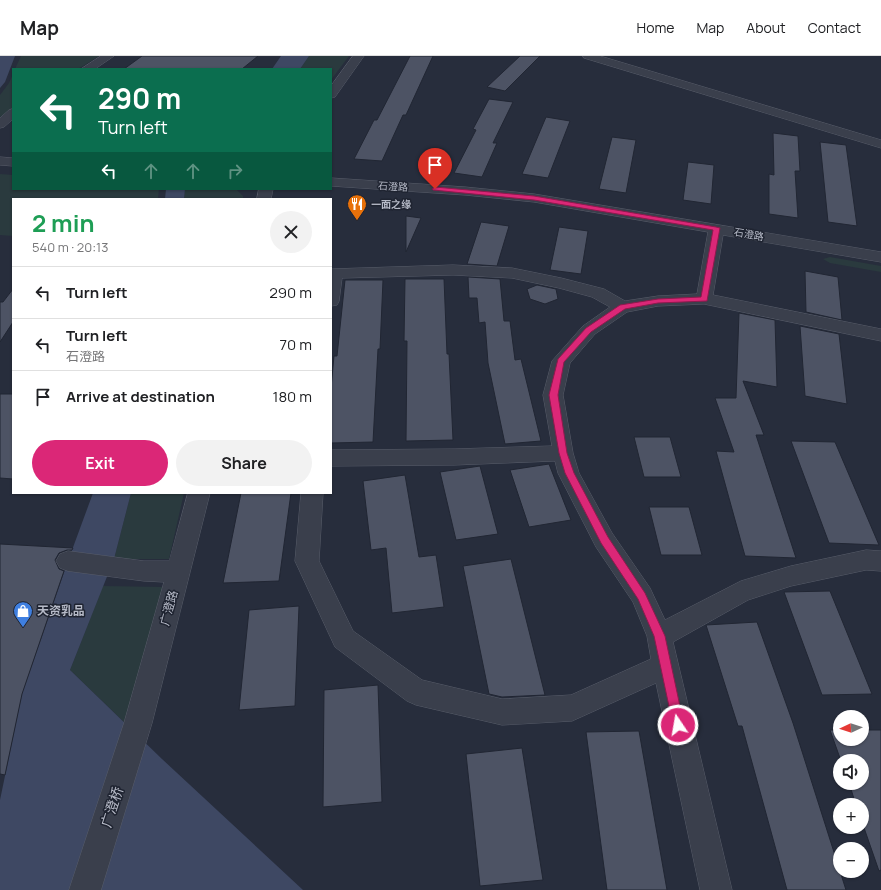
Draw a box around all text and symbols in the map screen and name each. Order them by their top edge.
text: Map [20,15,59,41]
text: Home [637,18,674,37]
text: Map [696,18,724,37]
text: About [746,18,786,37]
text: Contact [808,18,861,37]
text: 290 m [98,79,181,117]
icon: left [32,84,84,136]
text: Turn left [98,115,168,139]
pin [418,148,452,189]
icon: arrive [424,154,446,176]
icon: left [98,160,120,182]
icon: ahead [140,160,162,182]
icon: ahead [182,160,204,182]
icon: right [224,160,246,182]
street label: 石澄路 [378,178,408,194]
restaurant icon: 一面之缘 [346,193,368,221]
place label: 一面之缘 [371,197,411,211]
text: 2 min [32,206,94,239]
button: close [270,211,312,253]
street label: 石澄路 [733,225,765,243]
text: 540 m · 20:13 [32,238,108,256]
icon: left [32,282,54,304]
text: Turn left [66,282,128,303]
text: 290 m [269,282,312,303]
text: Turn left [66,325,128,346]
icon: left [32,334,54,356]
text: 70 m [280,334,312,355]
text: 石澄路 [66,347,105,365]
icon: arrive [32,386,54,408]
text: Arrive at destination [66,386,215,407]
text: 180 m [273,386,312,407]
button: Exit [32,440,168,486]
button: Share [176,440,312,486]
street label: 广澄路 [156,588,181,627]
shop icon: 天资乳品 [12,600,34,628]
place label: 天资乳品 [37,602,85,619]
position arrow [657,704,699,746]
north arrow [833,710,869,746]
map controls [833,710,869,878]
button: sound [833,754,869,790]
street label: 广澄桥 [96,784,127,830]
button: + [833,798,869,834]
button: − [833,842,869,878]

